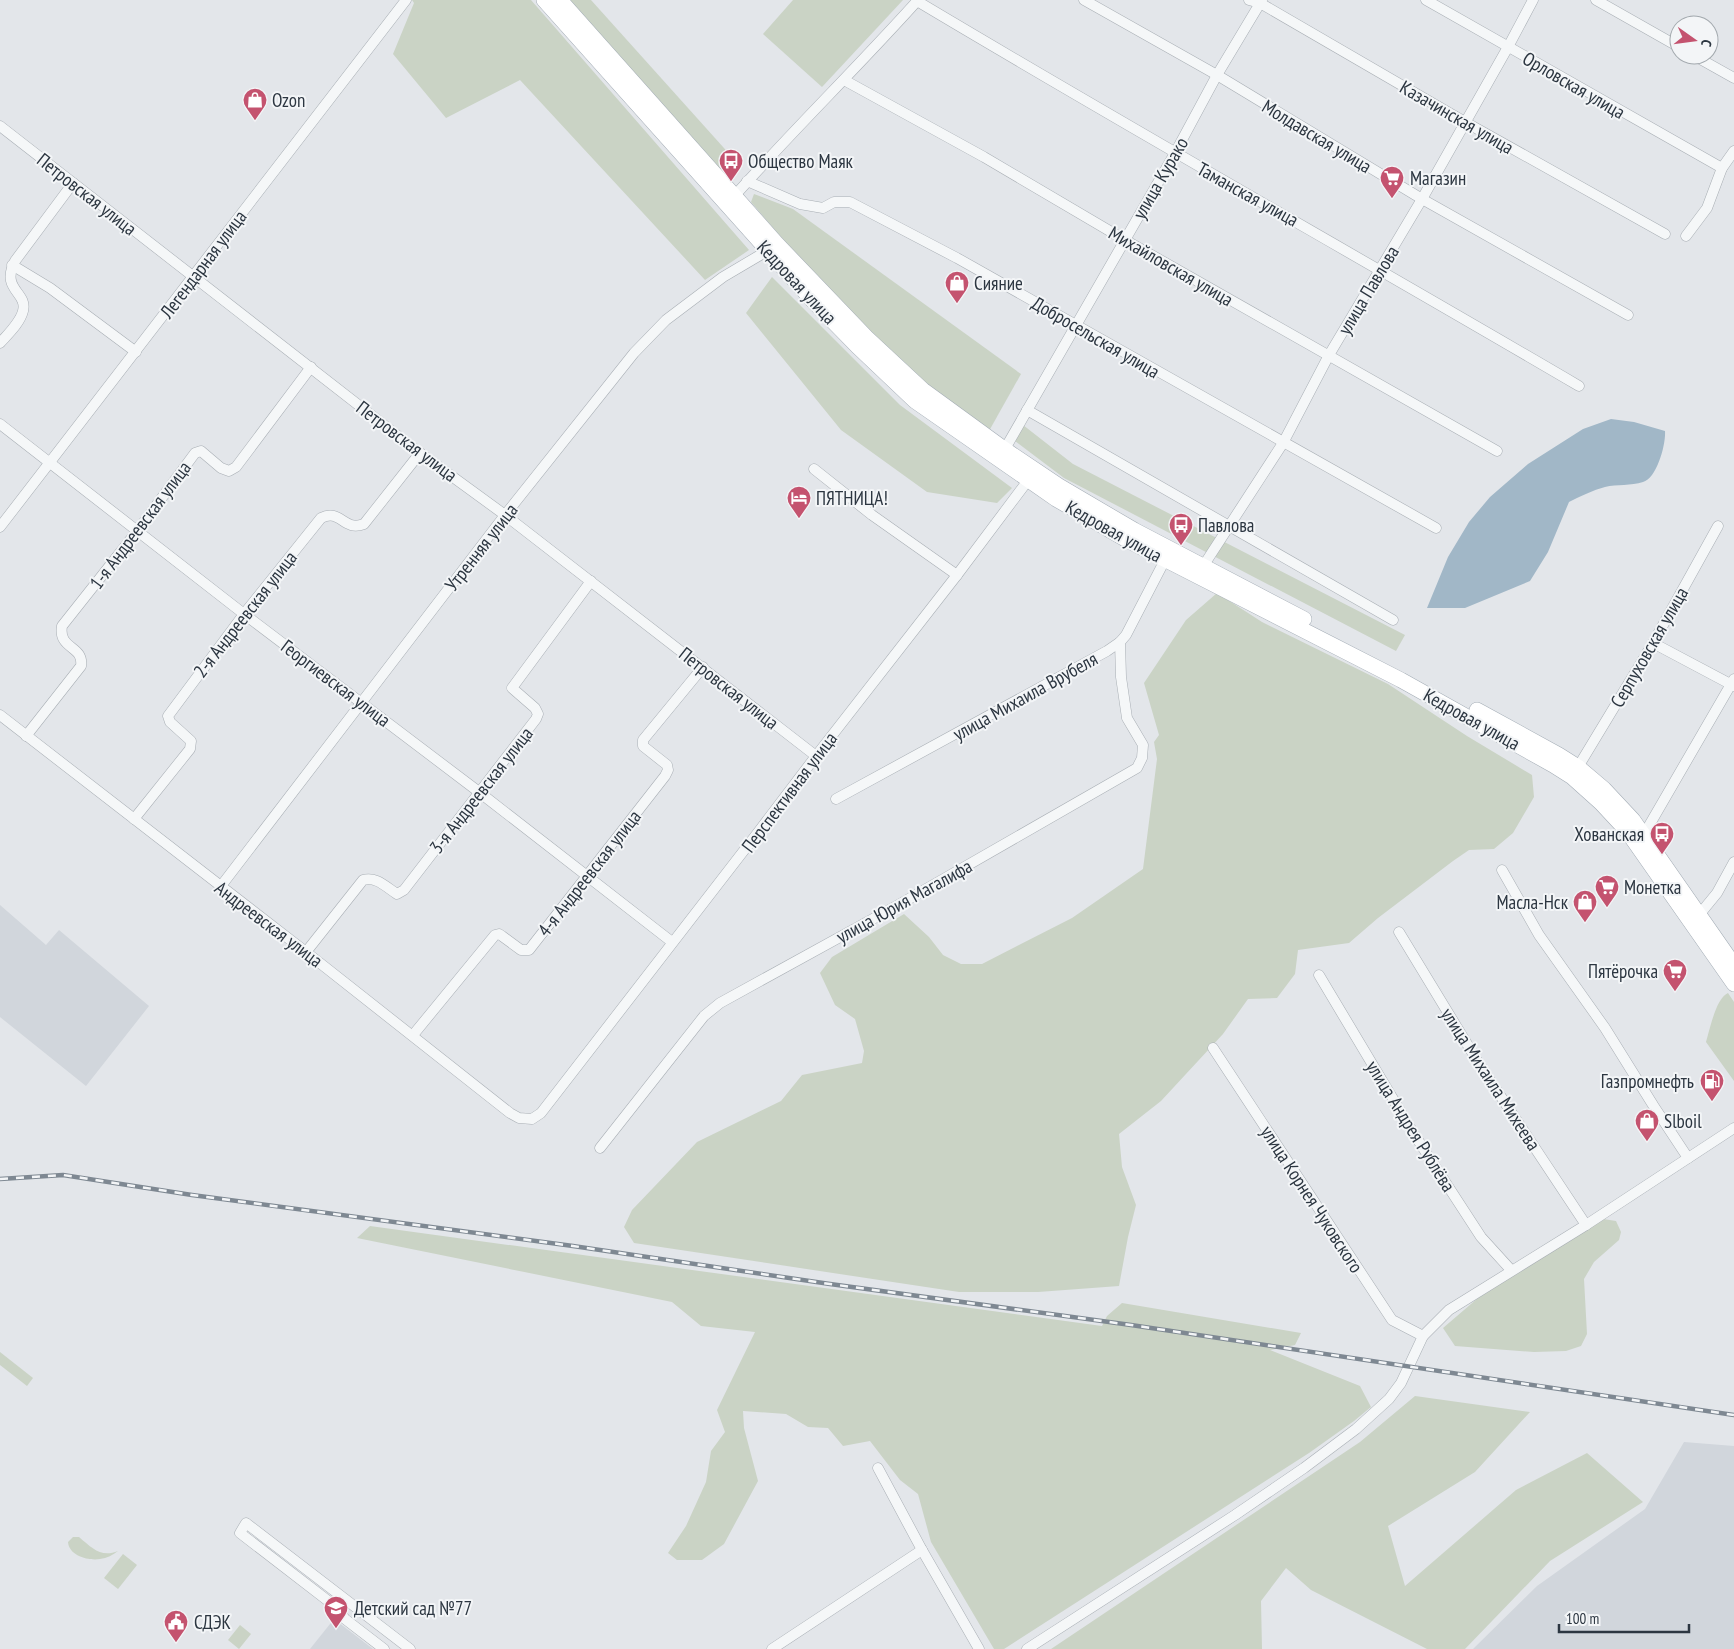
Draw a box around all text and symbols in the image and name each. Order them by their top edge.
north arrow [1669,15,1719,65]
text: С [1697,38,1716,49]
street label: Орловская улица [1519,46,1629,124]
street label: Казачинская улица [1396,75,1518,159]
shop icon: Ozon [242,87,268,121]
place label: Ozon [272,88,305,112]
street label: Молдавская улица [1258,94,1376,178]
street label: улица Курако [1127,133,1193,223]
street label: Петровская улица [32,148,142,240]
bus stop icon: Общество Маяк [718,148,744,182]
place label: Общество Маяк [748,149,854,173]
street label: Таманская улица [1193,156,1303,232]
supermarket icon: Магазин [1379,165,1405,199]
place label: Магазин [1410,166,1466,190]
street label: Легендарная улица [154,205,251,324]
street label: Михайловская улица [1104,221,1238,311]
street label: Кедровая улица [752,235,842,329]
street label: улица Павлова [1332,241,1404,339]
shop icon: Сияние [944,270,970,304]
place label: Сияние [974,271,1023,295]
street label: Добросельская улица [1028,291,1164,383]
street label: Петровская улица [352,395,462,487]
street label: 1-я Андреевская улица [84,456,196,594]
hotel icon: ПЯТНИЦА! [786,485,812,519]
place label: ПЯТНИЦА! [816,486,888,510]
street label: Кедровая улица [1062,495,1166,567]
street label: Утренняя улица [439,498,523,596]
bus stop icon: Павлова [1168,512,1194,546]
place label: Павлова [1198,513,1254,537]
street label: 2-я Андреевская улица [188,546,302,682]
street label: Серпуховская улица [1605,583,1693,711]
street label: Георгиевская улица [277,634,395,732]
street label: Петровская улица [674,642,784,734]
street label: улица Михаила Врубеля [949,646,1101,746]
street label: Кедровая улица [1420,683,1524,755]
street label: 3-я Андреевская улица [424,722,538,858]
street label: Перспективная улица [736,727,842,857]
street label: 4-я Андреевская улица [532,805,646,941]
bus stop icon: Хованская [1649,821,1675,855]
place label: Хованская [1574,822,1644,846]
street label: улица Юрия Магалифа [832,854,976,948]
supermarket icon: Монетка [1594,874,1620,908]
place label: Монетка [1624,875,1681,899]
street label: Андреевская улица [210,876,328,972]
shop icon: Масла-Нск [1572,889,1598,923]
place label: Масла-Нск [1496,890,1569,914]
supermarket icon: Пятёрочка [1662,958,1688,992]
place label: Пятёрочка [1588,959,1658,983]
street label: улица Михаила Михеева [1436,1003,1546,1155]
street label: улица Андрея Рублёва [1361,1056,1461,1196]
fuel station icon: Газпромнефть [1699,1068,1725,1102]
place label: Газпромнефть [1601,1069,1694,1093]
shop icon: Slboil [1634,1108,1660,1142]
place label: Slboil [1664,1109,1702,1133]
street label: улица Корнея Чуковского [1255,1121,1369,1277]
school or university icon: Детский сад №77 [323,1595,349,1629]
place label: Детский сад №77 [354,1596,472,1620]
scale bar [1559,1602,1689,1634]
public building icon: СДЭК [163,1609,189,1643]
text: 100 m [1566,1609,1599,1628]
place label: СДЭК [194,1610,231,1634]

